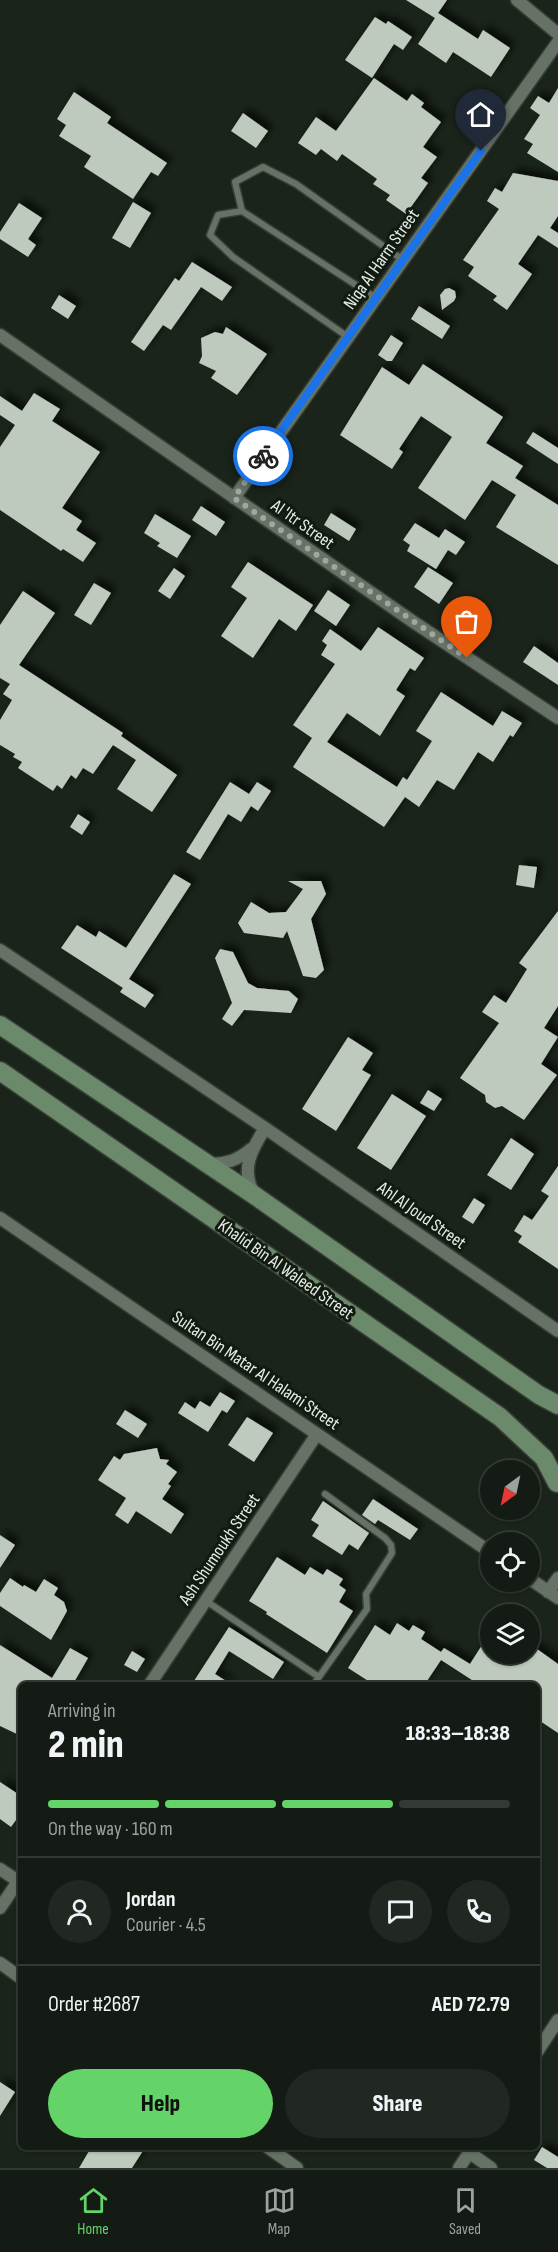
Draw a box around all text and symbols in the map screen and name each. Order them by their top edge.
pin [455,89,506,151]
icon: home [464,98,497,131]
street label: Niqa Al Harm Street [339,205,424,313]
courier [233,426,293,486]
icon: bike [247,440,280,473]
street label: Al 'Itr Street [266,495,339,554]
pin [441,596,492,658]
icon: bag [450,605,483,638]
street label: Ahl Al Joud Street [373,1177,470,1254]
street label: Khalid Bin Al Waleed Street [214,1215,358,1324]
street label: Sultan Bin Matar Al Halami Street [168,1306,344,1435]
north arrow [480,1460,540,1520]
map controls [480,1460,540,1664]
street label: Ash Shumoukh Street [174,1489,265,1610]
button: locate [480,1532,540,1592]
button: layers [480,1604,540,1664]
text: Arriving in [48,1699,116,1723]
text: 18:33–18:38 [406,1720,510,1747]
text: 2 min [48,1722,124,1769]
text: On the way · 160 m [48,1817,173,1841]
button: person [48,1880,111,1943]
button: chat [369,1880,432,1943]
button: phone [447,1880,510,1943]
text: Jordan [126,1886,175,1913]
text: Courier · 4.5 [126,1913,206,1937]
text: Order #2687 [48,1991,140,2018]
text: AED 72.79 [432,1991,510,2018]
button: Help [48,2069,273,2138]
button: Share [285,2069,510,2138]
tab: Home [77,2184,110,2239]
tab: Map [263,2184,296,2239]
tab: Saved [449,2184,482,2239]

